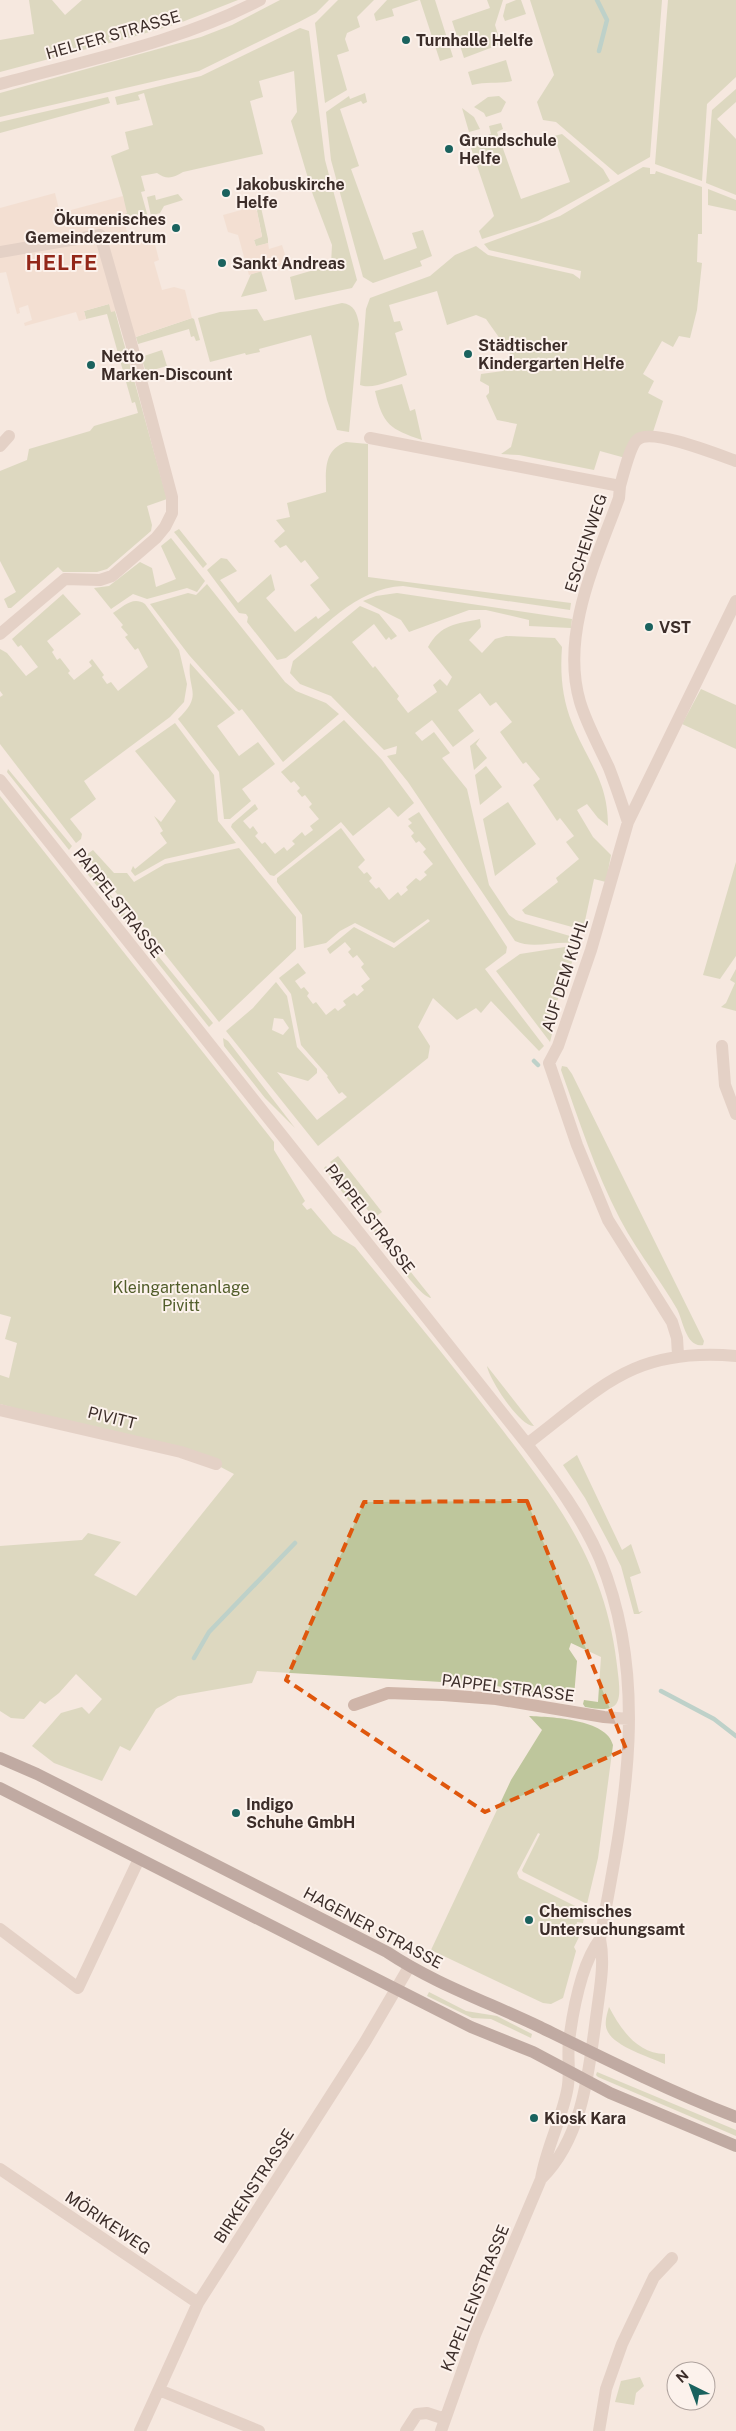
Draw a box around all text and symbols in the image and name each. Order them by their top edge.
street label: HELFER STRASSE [43,7,183,63]
place label: Turnhalle Helfe [416,31,533,50]
marker: Turnhalle Helfe [400,34,412,46]
place label: Grundschule Helfe [459,131,557,168]
marker: Grundschule Helfe [443,143,455,155]
place label: Jakobuskirche Helfe [236,175,345,212]
marker: Jakobuskirche Helfe [220,187,232,199]
place label: Ökumenisches Gemeindezentrum [25,208,166,247]
marker: Ökumenisches Gemeindezentrum [170,222,182,234]
district label: HELFE [26,250,98,275]
place label: Sankt Andreas [232,254,345,273]
marker: Sankt Andreas [216,257,228,269]
place label: Städtischer Kindergarten Helfe [478,336,625,373]
place label: Netto Marken-Discount [101,347,233,384]
marker: Städtischer Kindergarten Helfe [462,348,474,360]
marker: Netto Marken-Discount [85,359,97,371]
street label: ESCHENWEG [561,491,611,595]
place label: VST [659,618,691,637]
marker: VST [643,621,655,633]
street label: PAPPELSTRASSE [69,844,167,962]
street label: AUF DEM KUHL [538,916,592,1034]
street label: PAPPELSTRASSE [321,1160,419,1278]
park label: Kleingartenanlage Pivitt [112,1278,250,1315]
street label: PIVITT [86,1403,139,1433]
street label: PAPPELSTRASSE [440,1670,576,1706]
place label: Indigo Schuhe GmbH [246,1795,355,1832]
marker: Indigo Schuhe GmbH [230,1807,242,1819]
street label: HAGENER STRASSE [300,1883,446,1973]
place label: Chemisches Untersuchungsamt [539,1902,686,1939]
marker: Chemisches Untersuchungsamt [523,1914,535,1926]
place label: Kiosk Kara [544,2109,626,2128]
marker: Kiosk Kara [528,2112,540,2124]
street label: BIRKENSTRASSE [210,2125,298,2247]
street label: MÖRIKEWEG [62,2187,155,2259]
street label: KAPELLENSTRASSE [437,2222,513,2374]
north arrow [666,2361,716,2411]
text: N [673,2367,692,2386]

